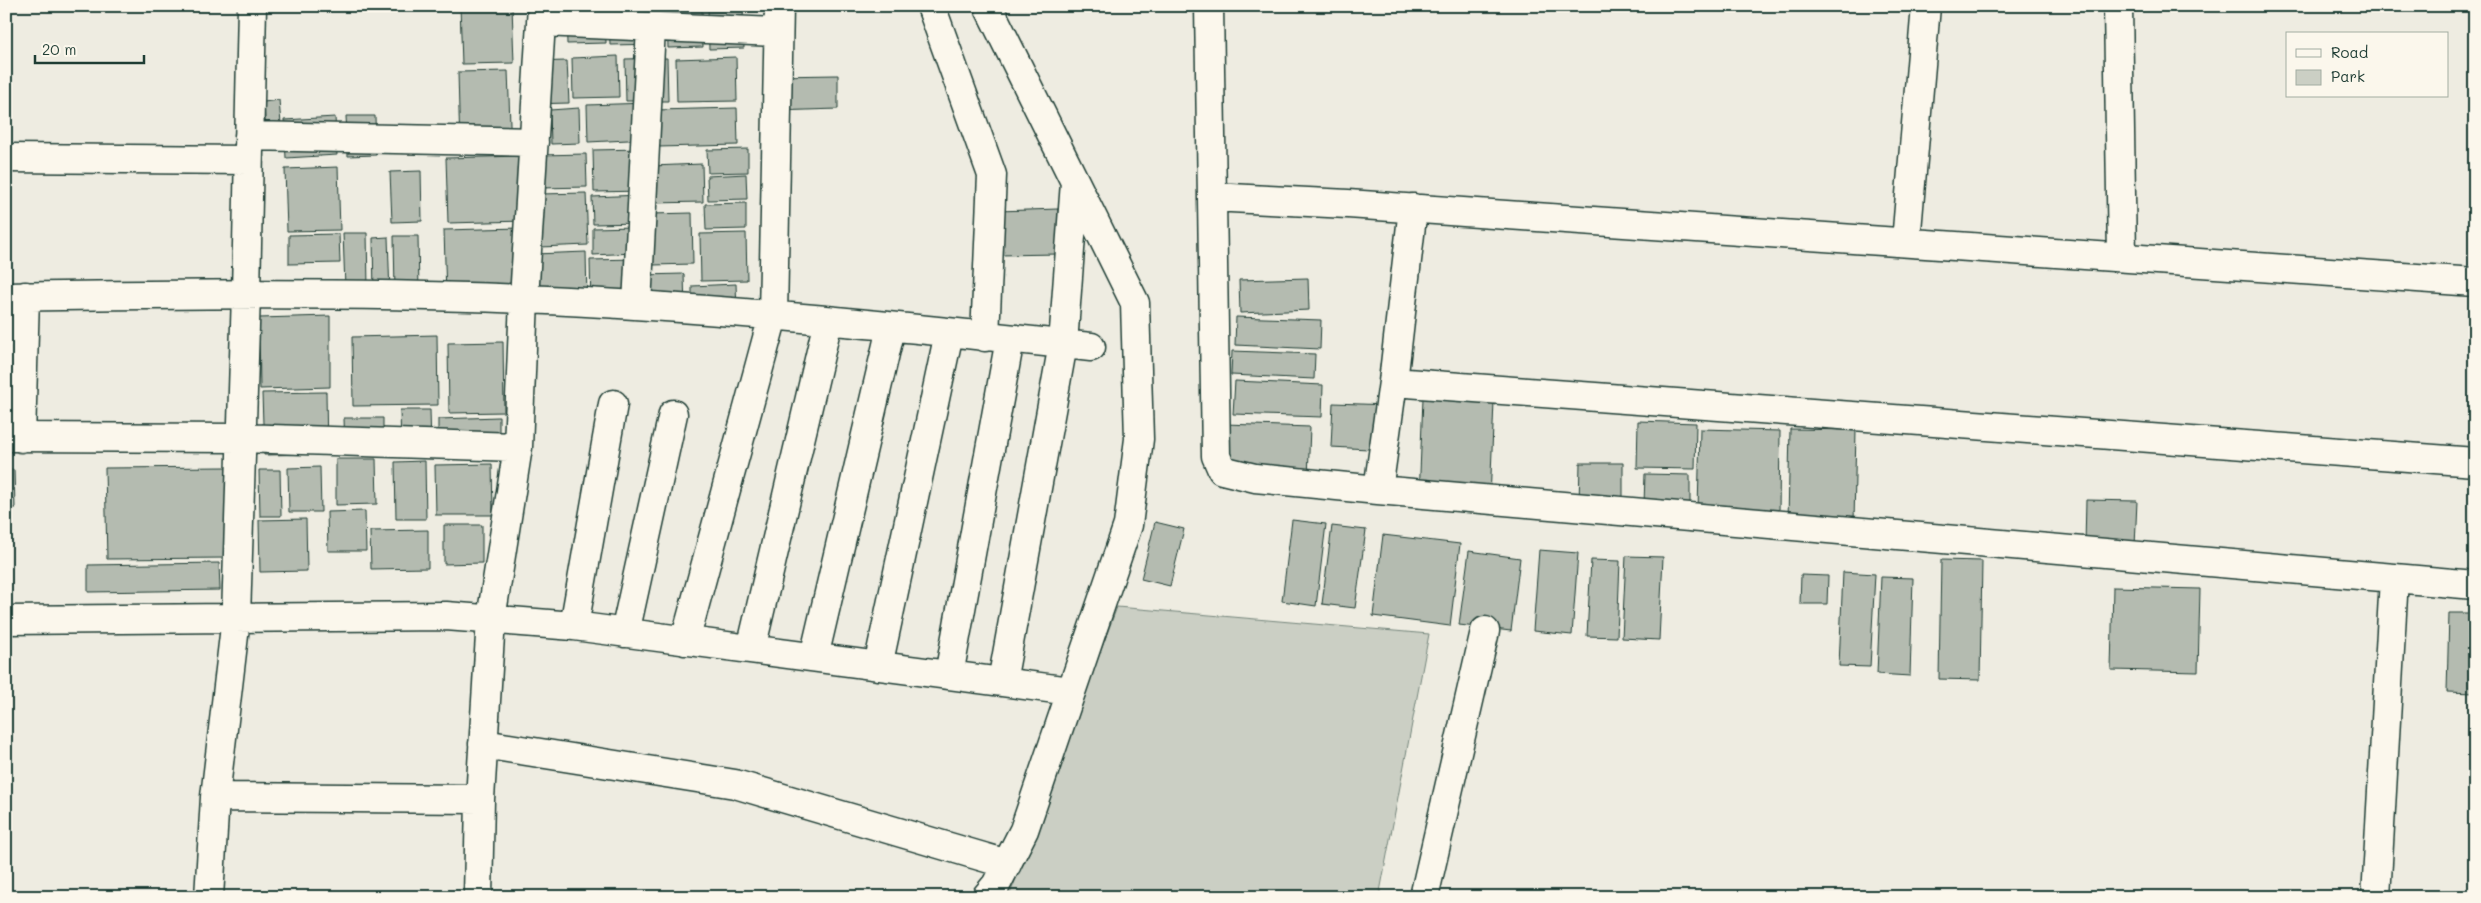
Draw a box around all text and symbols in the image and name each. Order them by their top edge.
scale bar [35,32,144,64]
legend [2286,32,2448,98]
text: 20 m [42,39,76,59]
text: Road [2331,42,2368,62]
text: Park [2331,66,2365,86]

